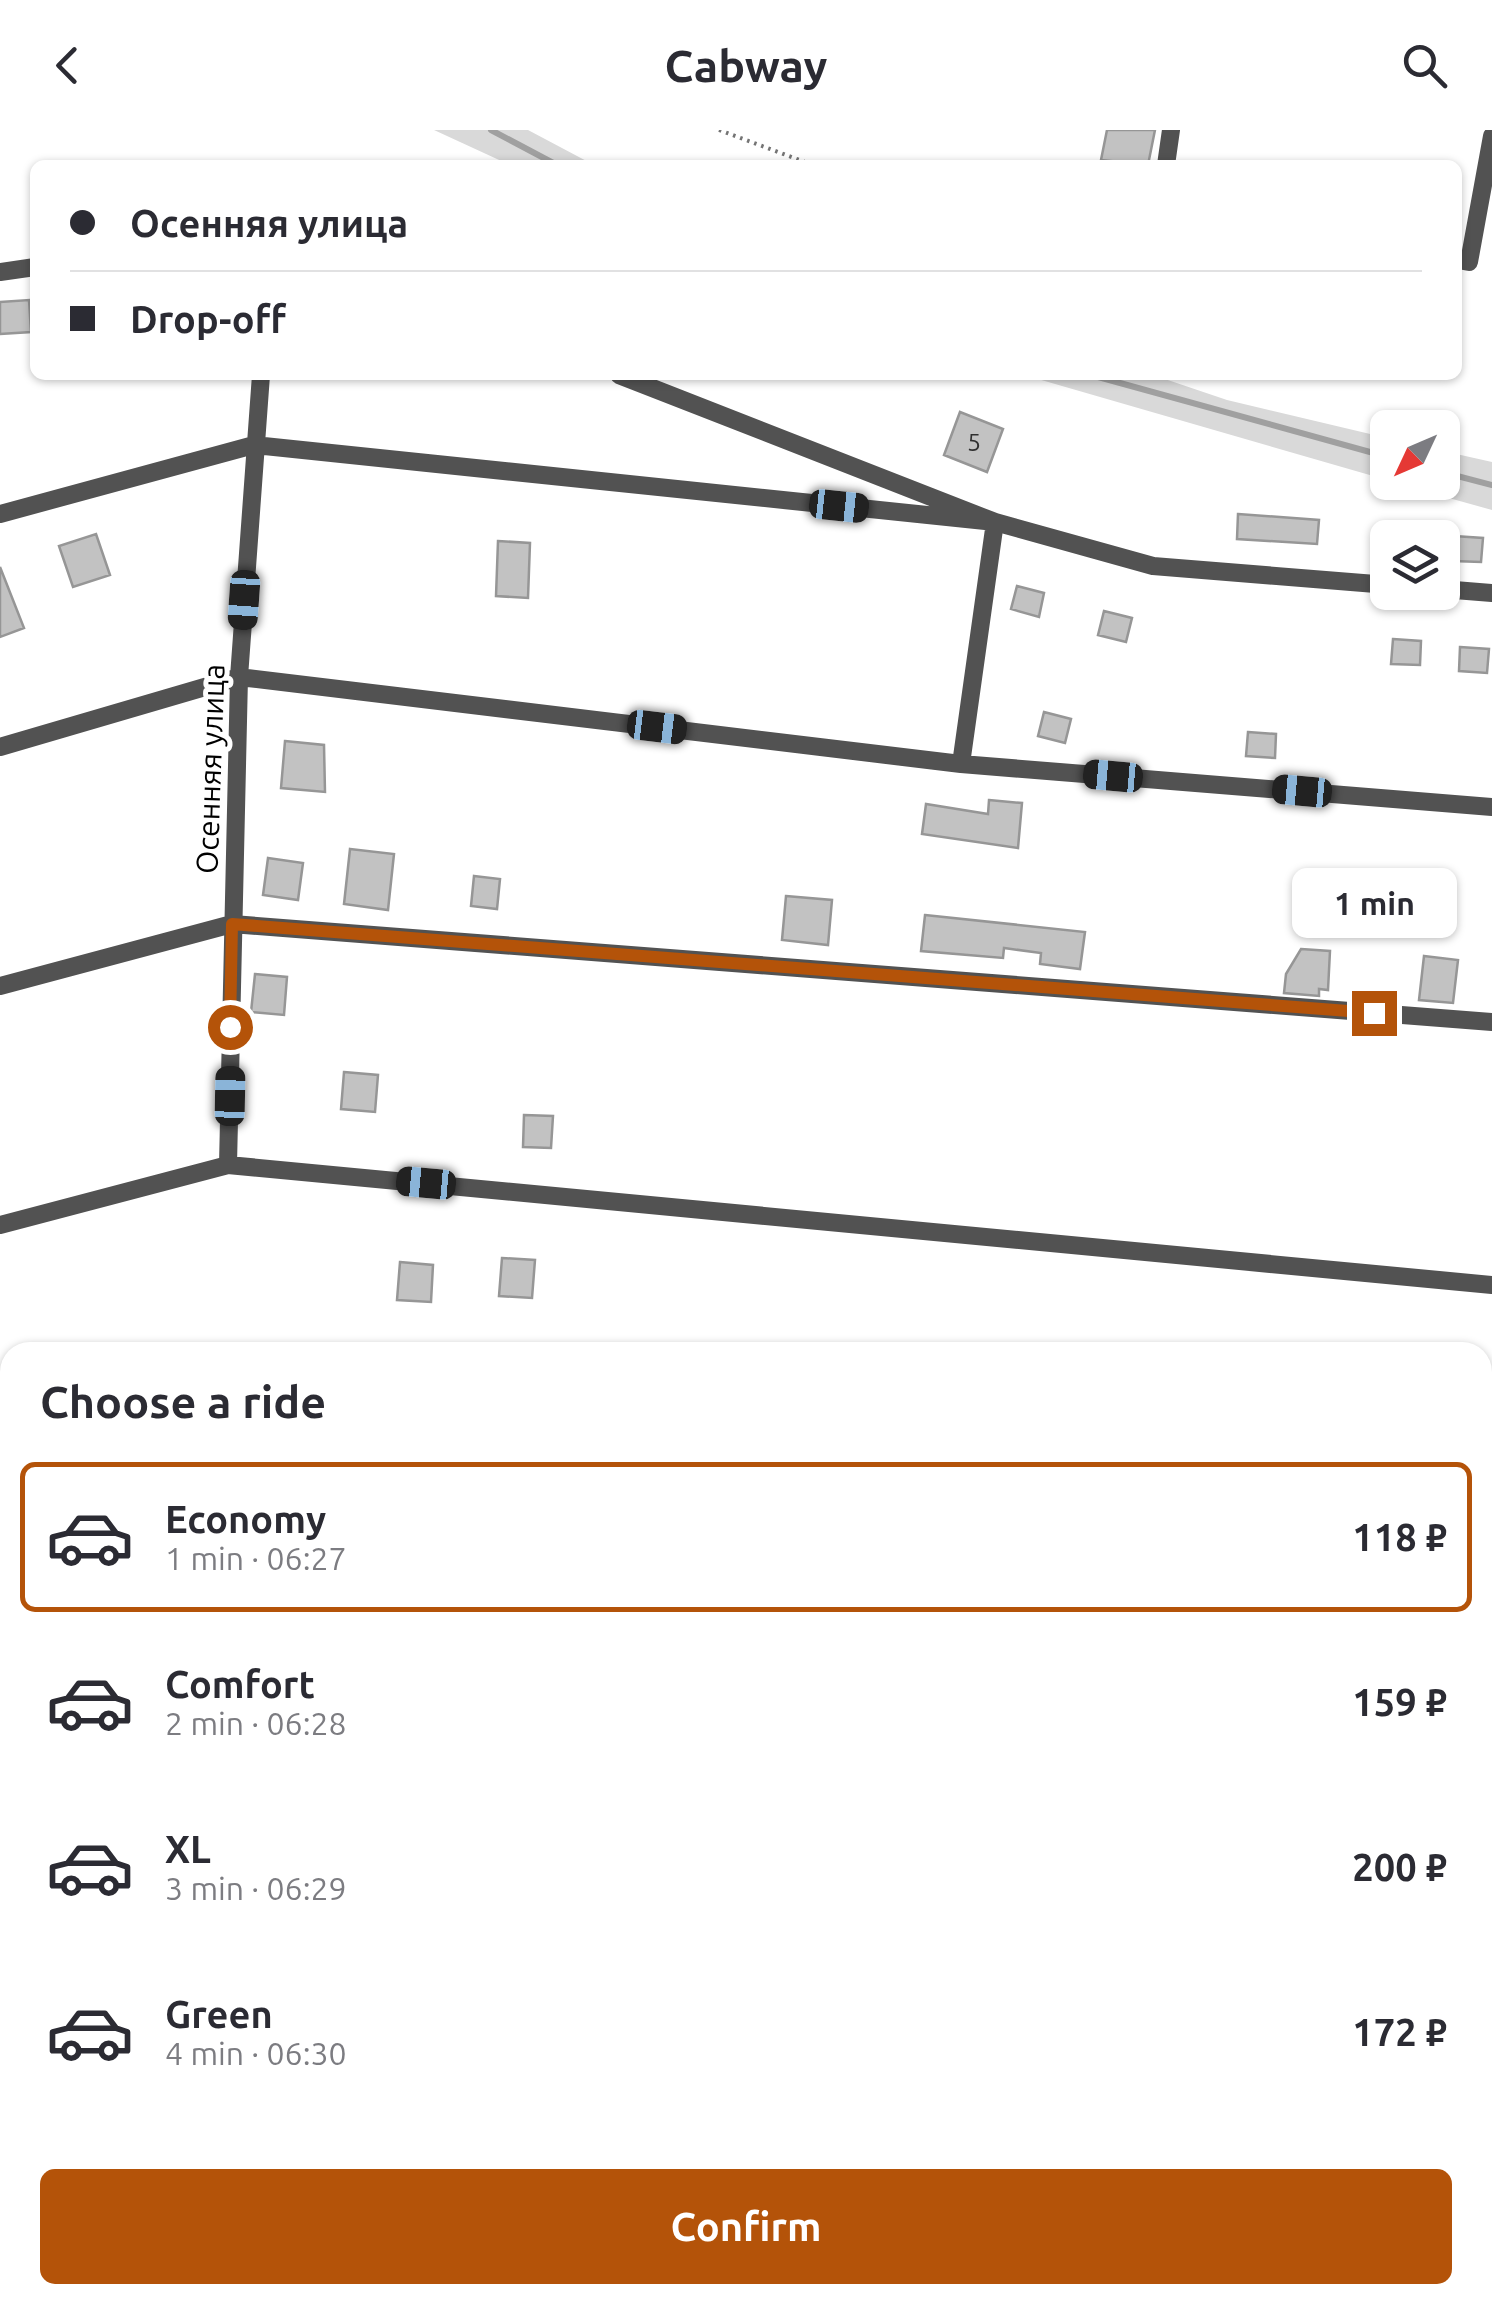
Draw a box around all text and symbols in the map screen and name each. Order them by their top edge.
icon: back [40,38,95,93]
icon: search [1397,38,1452,93]
text: Cabway [665,40,827,91]
text: Осенняя улица [130,202,408,244]
text: Drop-off [130,298,286,340]
north arrow [1370,410,1460,500]
map controls [1370,410,1460,610]
house number: 5 [967,428,981,456]
car [808,488,870,524]
button: layers [1370,520,1460,610]
car [227,569,261,631]
street label: Осенняя улица [189,663,231,875]
car [625,708,689,746]
car [1082,758,1144,794]
car [1271,773,1333,809]
callout: 1 min [1292,868,1456,938]
text: 1 min [1334,885,1415,921]
route end [1352,991,1397,1036]
route start [208,1005,253,1050]
car [214,1066,246,1126]
car [395,1165,457,1201]
text: Choose a ride [40,1376,326,1427]
icon: car [45,1492,135,1582]
text: Economy [165,1498,326,1540]
text: 118 ₽ [1352,1516,1447,1558]
text: 1 min · 06:27 [165,1540,347,1576]
icon: car [45,1657,135,1747]
text: Comfort [165,1663,315,1705]
text: 159 ₽ [1352,1681,1447,1723]
text: 2 min · 06:28 [165,1705,347,1741]
icon: car [45,1822,135,1912]
text: XL [165,1828,211,1870]
text: 200 ₽ [1352,1846,1447,1888]
text: 3 min · 06:29 [165,1870,347,1906]
icon: car [45,1987,135,2077]
text: Green [165,1993,273,2035]
text: 172 ₽ [1352,2011,1447,2053]
text: 4 min · 06:30 [165,2035,347,2071]
button: Confirm [40,2169,1452,2284]

